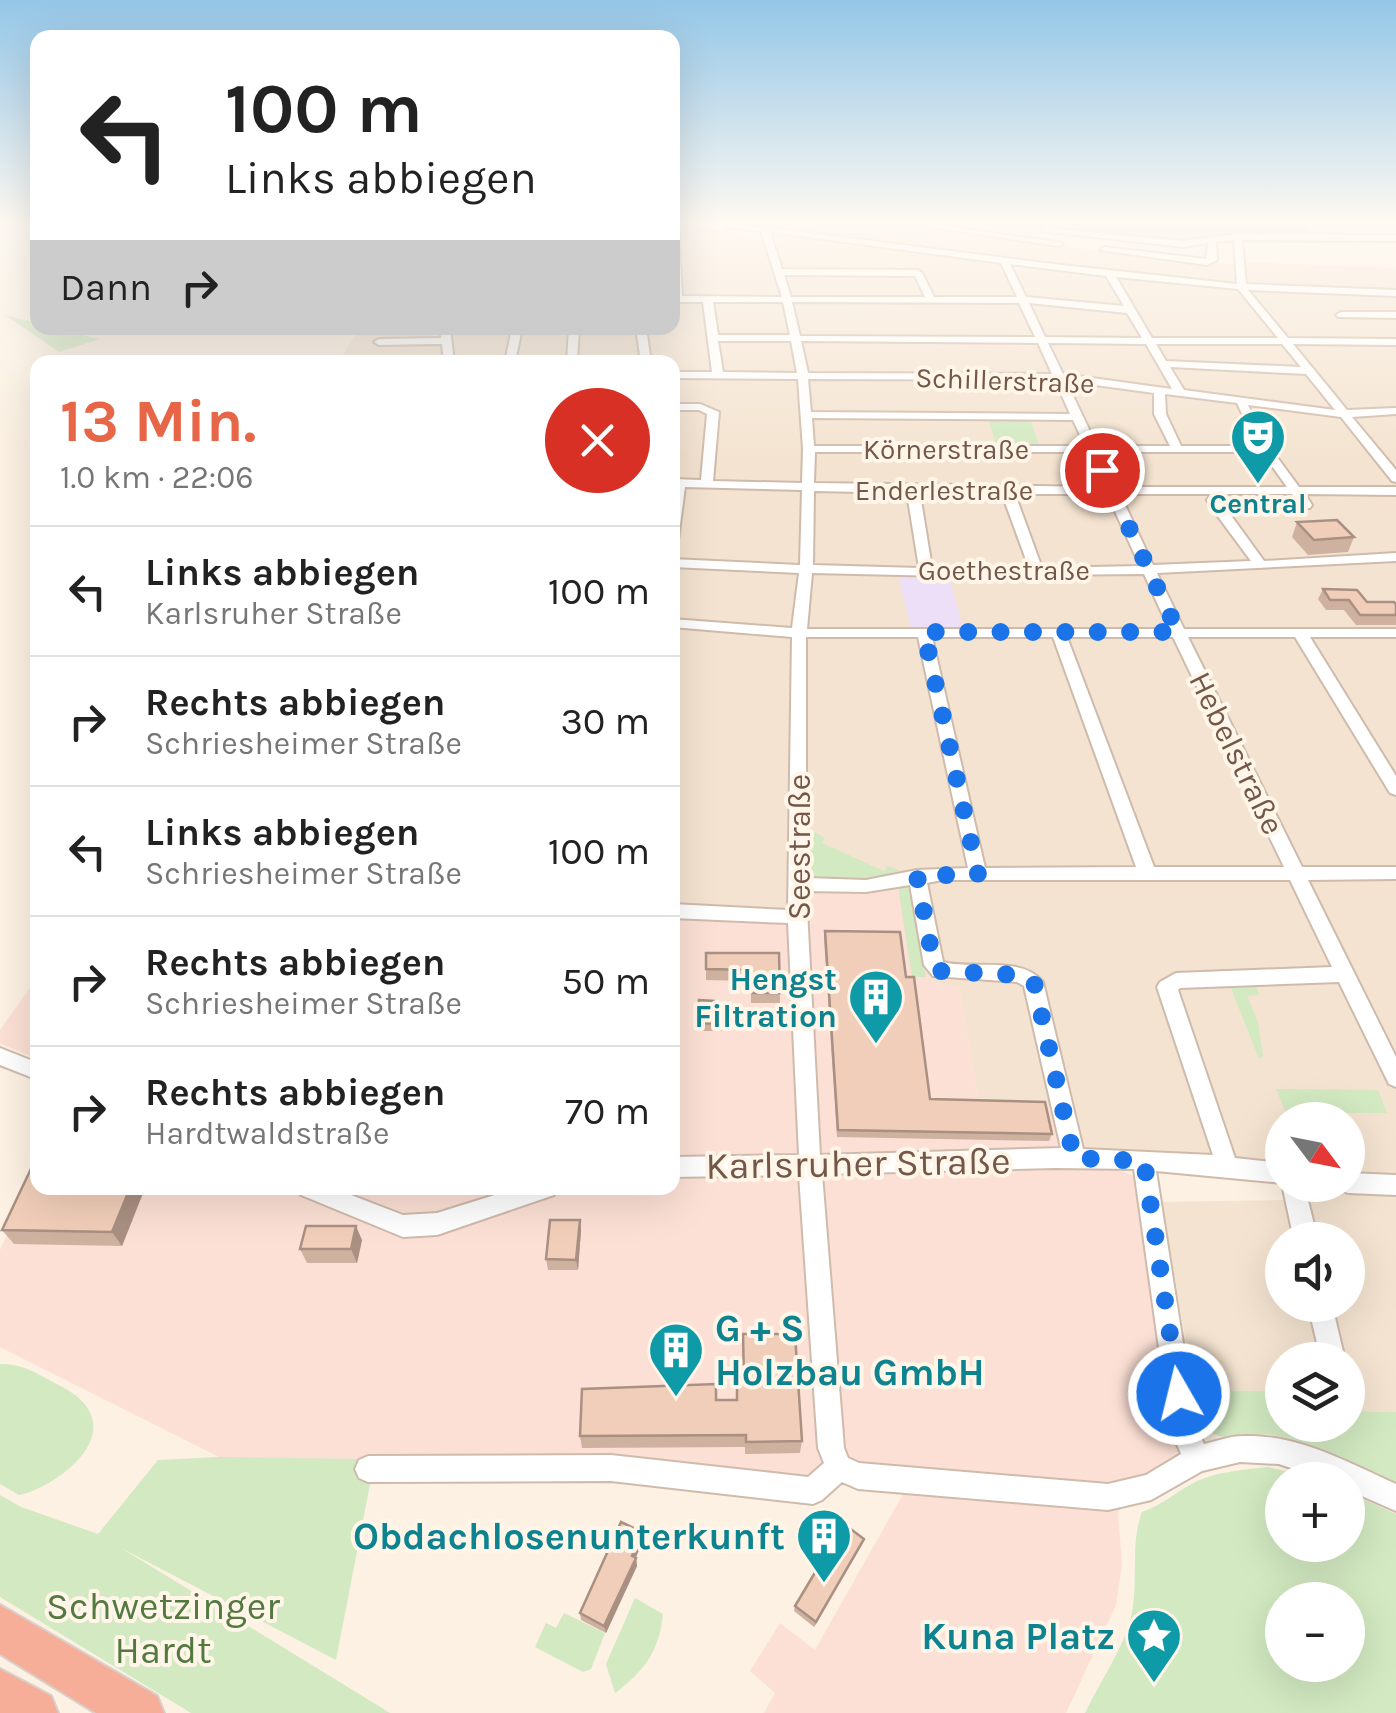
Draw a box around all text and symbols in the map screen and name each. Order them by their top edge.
text: 100 m [225,68,423,150]
icon: left [60,70,190,200]
text: Links abbiegen [225,152,537,204]
icon: right [172,260,227,315]
text: Dann [60,265,152,310]
street label: Schillerstraße [915,361,1095,400]
text: 13 Min. [60,386,256,456]
button: close [545,388,650,493]
theatre icon: Central [1228,407,1288,486]
pin [1060,428,1145,513]
street label: Körnerstraße [863,433,1029,466]
icon: arrive [1075,443,1130,498]
text: 1.0 km · 22:06 [60,459,254,496]
street label: Enderlestraße [855,474,1033,507]
place label: Central [1210,487,1306,520]
text: Links abbiegen [145,550,419,595]
street label: Goethestraße [918,554,1090,587]
icon: left [60,564,115,619]
text: 100 m [548,569,650,614]
text: Karlsruher Straße [145,595,402,632]
street label: Hebelstraße [1181,666,1292,841]
text: Rechts abbiegen [145,680,445,725]
icon: right [60,694,115,749]
text: 30 m [560,699,650,744]
text: Schriesheimer Straße [145,725,462,762]
street label: Seestraße [781,774,818,920]
text: Links abbiegen [145,810,419,855]
icon: left [60,824,115,879]
text: 100 m [548,829,650,874]
text: Schriesheimer Straße [145,855,462,892]
text: Rechts abbiegen [145,940,445,985]
icon: right [60,954,115,1009]
text: 50 m [561,959,650,1004]
place label: Hengst Filtration [694,961,837,1035]
building icon: Hengst Filtration [846,967,906,1046]
text: Schriesheimer Straße [145,985,462,1022]
text: Rechts abbiegen [145,1070,445,1115]
icon: right [60,1084,115,1139]
text: 70 m [565,1089,650,1134]
north arrow [1265,1102,1365,1202]
map controls [1265,1102,1365,1682]
text: Hardtwaldstraße [145,1115,389,1152]
street label: Karlsruher Straße [705,1138,1011,1189]
button: sound [1265,1222,1365,1322]
place label: G + S Holzbau GmbH [715,1306,985,1395]
building icon: G + S Holzbau GmbH [646,1320,706,1399]
position arrow [1127,1342,1231,1446]
button: layers [1265,1342,1365,1442]
button: + [1265,1462,1365,1562]
building icon: Obdachlosenunterkunft [794,1506,854,1585]
place label: Obdachlosenunterkunft [353,1514,785,1559]
button: − [1265,1582,1365,1682]
park label: Schwetzinger Hardt [46,1584,280,1673]
place icon: Kuna Platz [1124,1606,1184,1685]
place label: Kuna Platz [921,1614,1115,1659]

